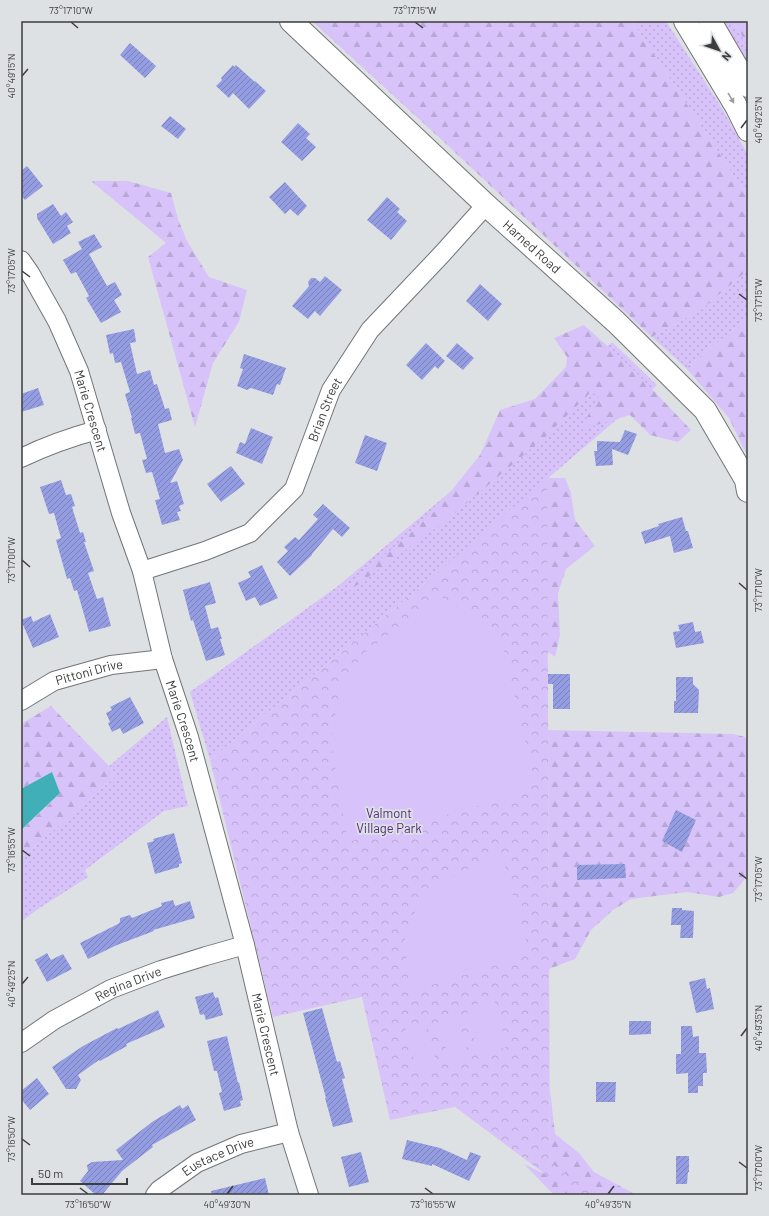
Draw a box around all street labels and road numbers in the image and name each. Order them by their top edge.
street label: Harned Road [500,216,564,277]
street label: Marie Crescent [71,368,110,454]
street label: Brian Street [304,374,345,444]
street label: Pittoni Drive [53,656,124,688]
street label: Marie Crescent [163,678,203,764]
street label: Regina Drive [92,963,164,1004]
street label: Marie Crescent [249,991,283,1077]
street label: Eustace Drive [179,1133,256,1179]

